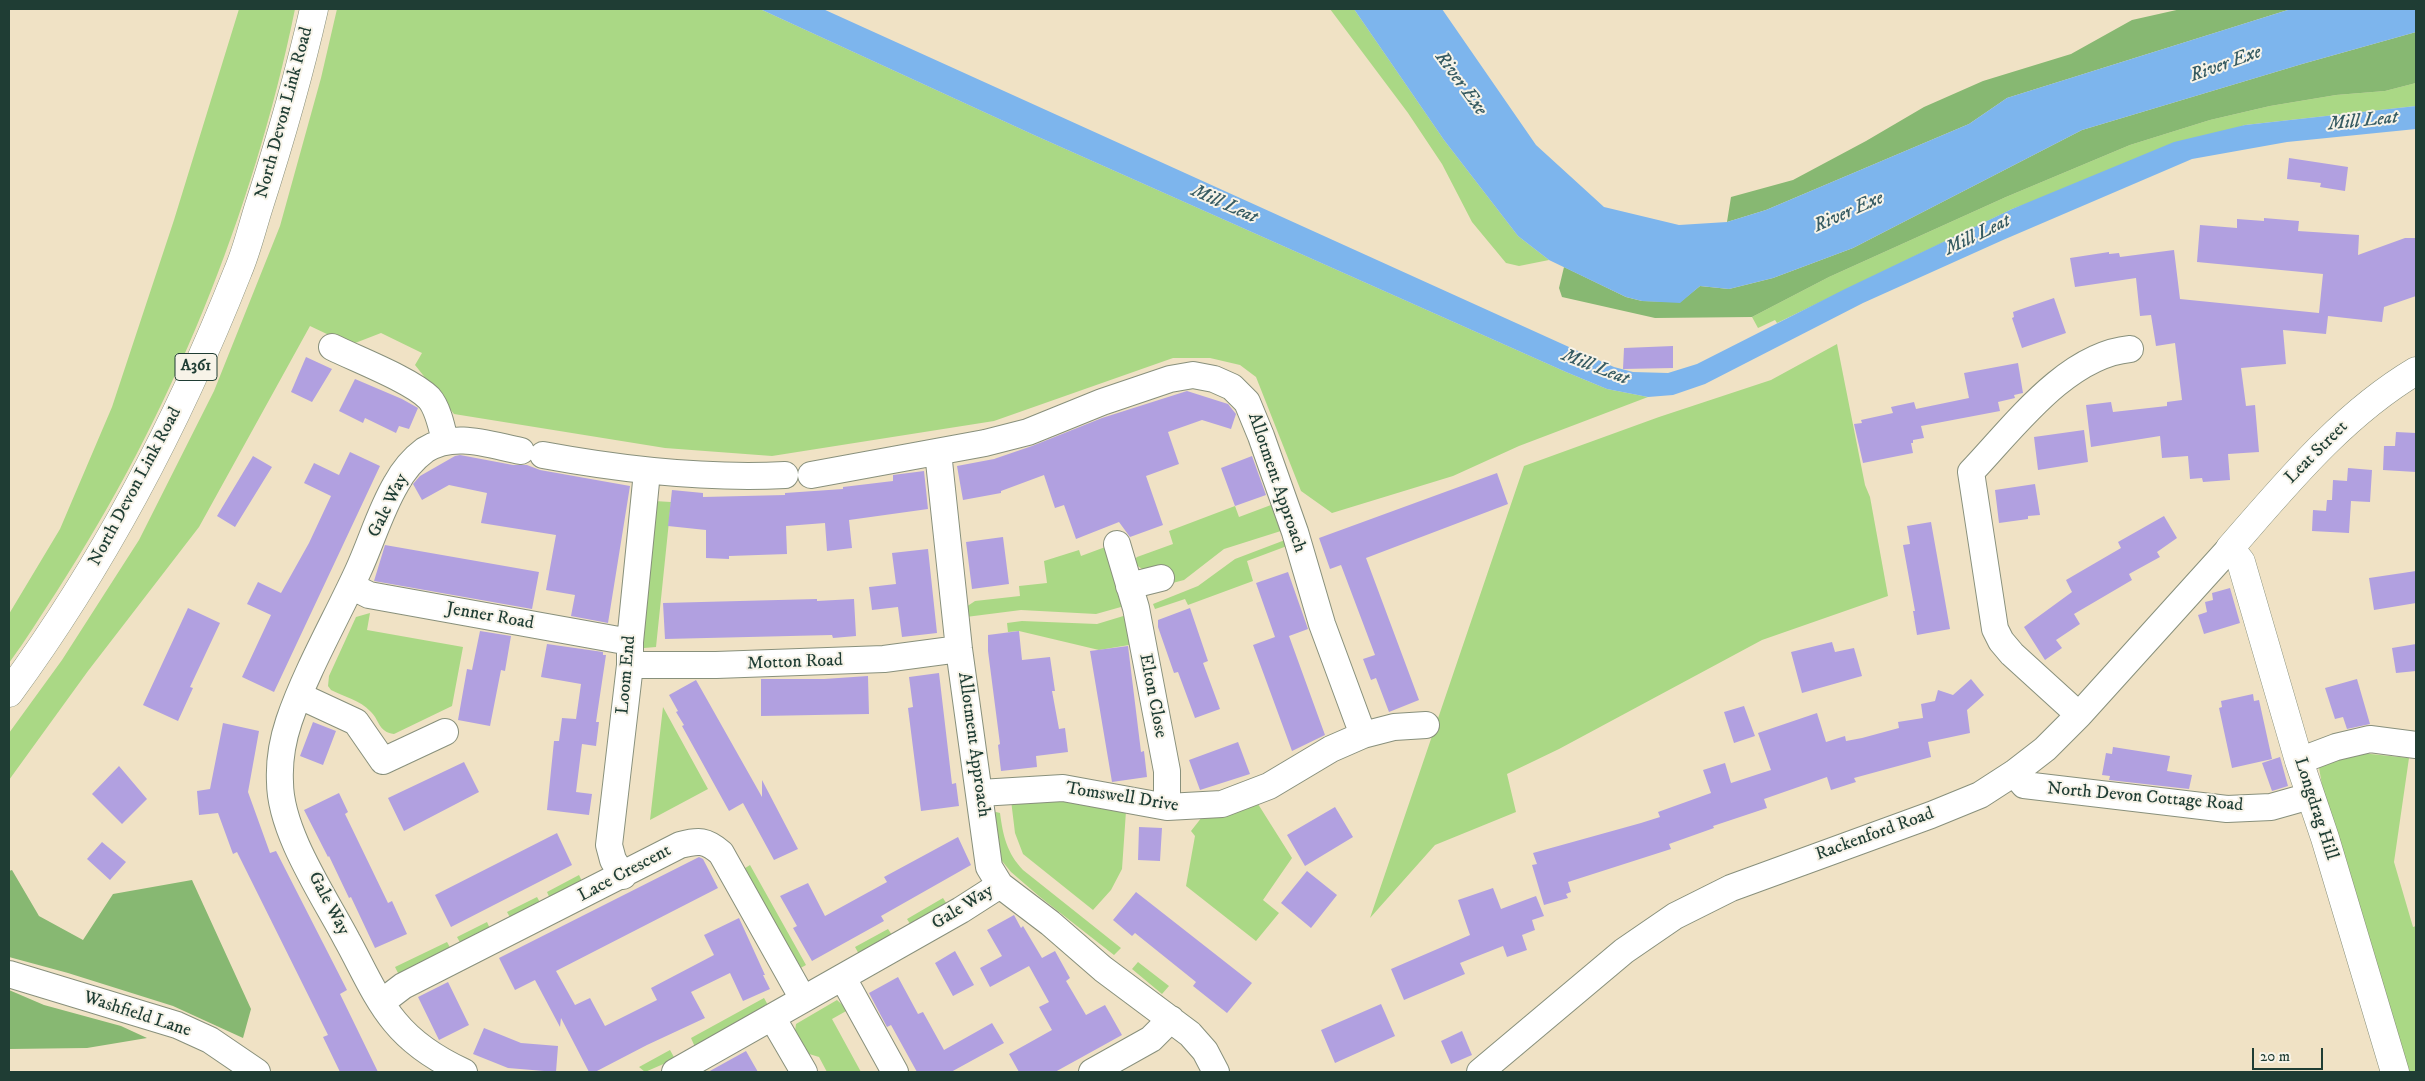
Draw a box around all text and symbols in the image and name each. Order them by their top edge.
street label: North Devon Link Road [252,25,318,201]
water label: River Exe [2187,42,2265,88]
water label: River Exe [1429,47,1491,121]
water label: Mill Leat [2327,107,2399,137]
water label: Mill Leat [1187,180,1261,230]
water label: River Exe [1811,188,1887,238]
water label: Mill Leat [1942,210,2014,262]
water label: Mill Leat [1558,345,1632,391]
road number: A361 [175,354,217,381]
street label: North Devon Link Road [85,404,187,570]
street label: Allotment Approach [1242,410,1310,556]
street label: Leat Street [2281,417,2353,489]
street label: Gale Way [364,471,414,541]
street label: Jenner Road [445,599,535,635]
street label: Loom End [613,635,641,715]
street label: Motton Road [747,651,843,675]
street label: Elton Close [1133,652,1171,740]
street label: Allotment Approach [952,671,994,819]
street label: Longdrag Hill [2288,755,2342,863]
street label: Tomswell Drive [1064,778,1180,818]
street label: North Devon Cottage Road [2046,779,2244,817]
street label: Rackenford Road [1813,804,1937,866]
street label: Lace Crescent [575,841,675,907]
street label: Gale Way [302,869,354,939]
street label: Gale Way [928,881,998,935]
street label: Washfield Lane [81,987,193,1043]
scale bar [2255,1038,2326,1070]
text: 20 m [2260,1047,2290,1066]

